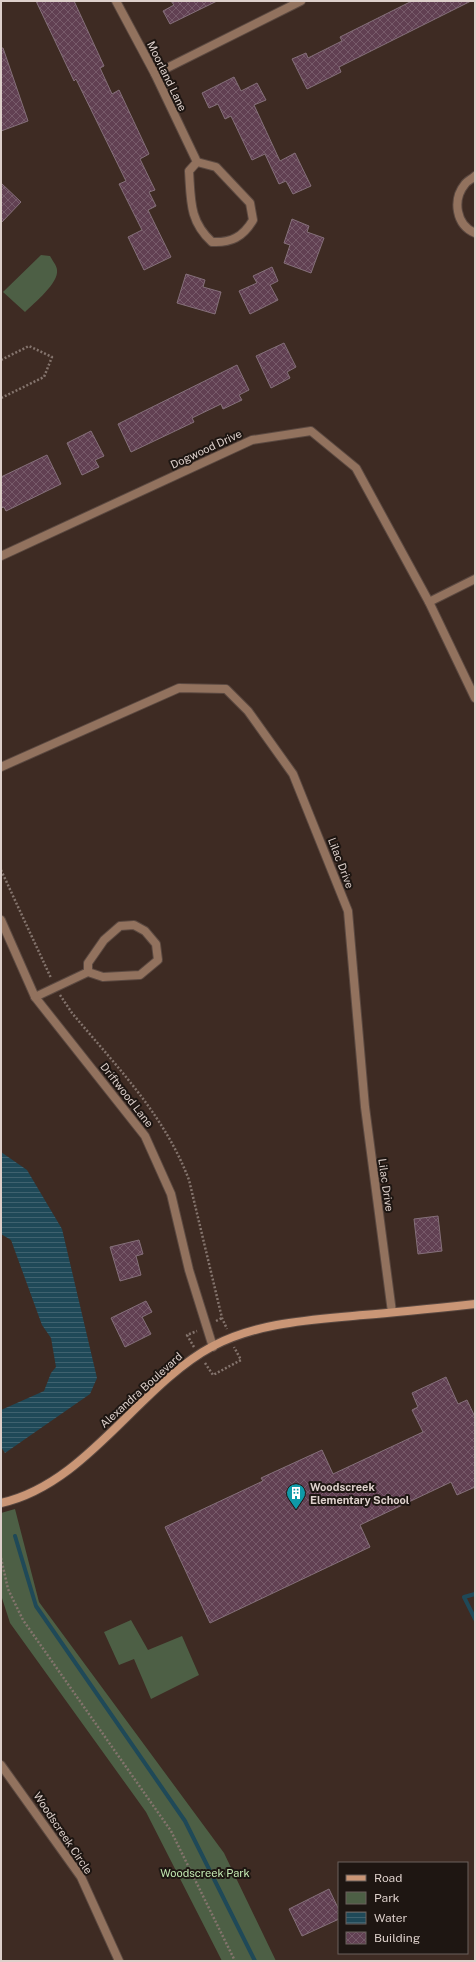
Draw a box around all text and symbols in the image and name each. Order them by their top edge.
street label: Moorland Lane [145,39,189,113]
street label: Dogwood Drive [169,427,243,471]
street label: Lilac Drive [326,836,356,890]
street label: Driftwood Lane [98,1061,156,1129]
street label: Lilac Drive [376,1158,396,1212]
street label: Alexandra Boulevard [98,1350,184,1430]
place label: Woodscreek Elementary School [310,1481,410,1506]
building icon: Woodscreek Elementary School [285,1482,307,1510]
street label: Woodscreek Circle [31,1790,95,1876]
legend [338,1862,468,1954]
park label: Woodscreek Park [160,1867,250,1879]
text: Road [374,1871,402,1885]
text: Park [374,1891,400,1905]
text: Water [374,1911,408,1925]
text: Building [374,1931,420,1945]

